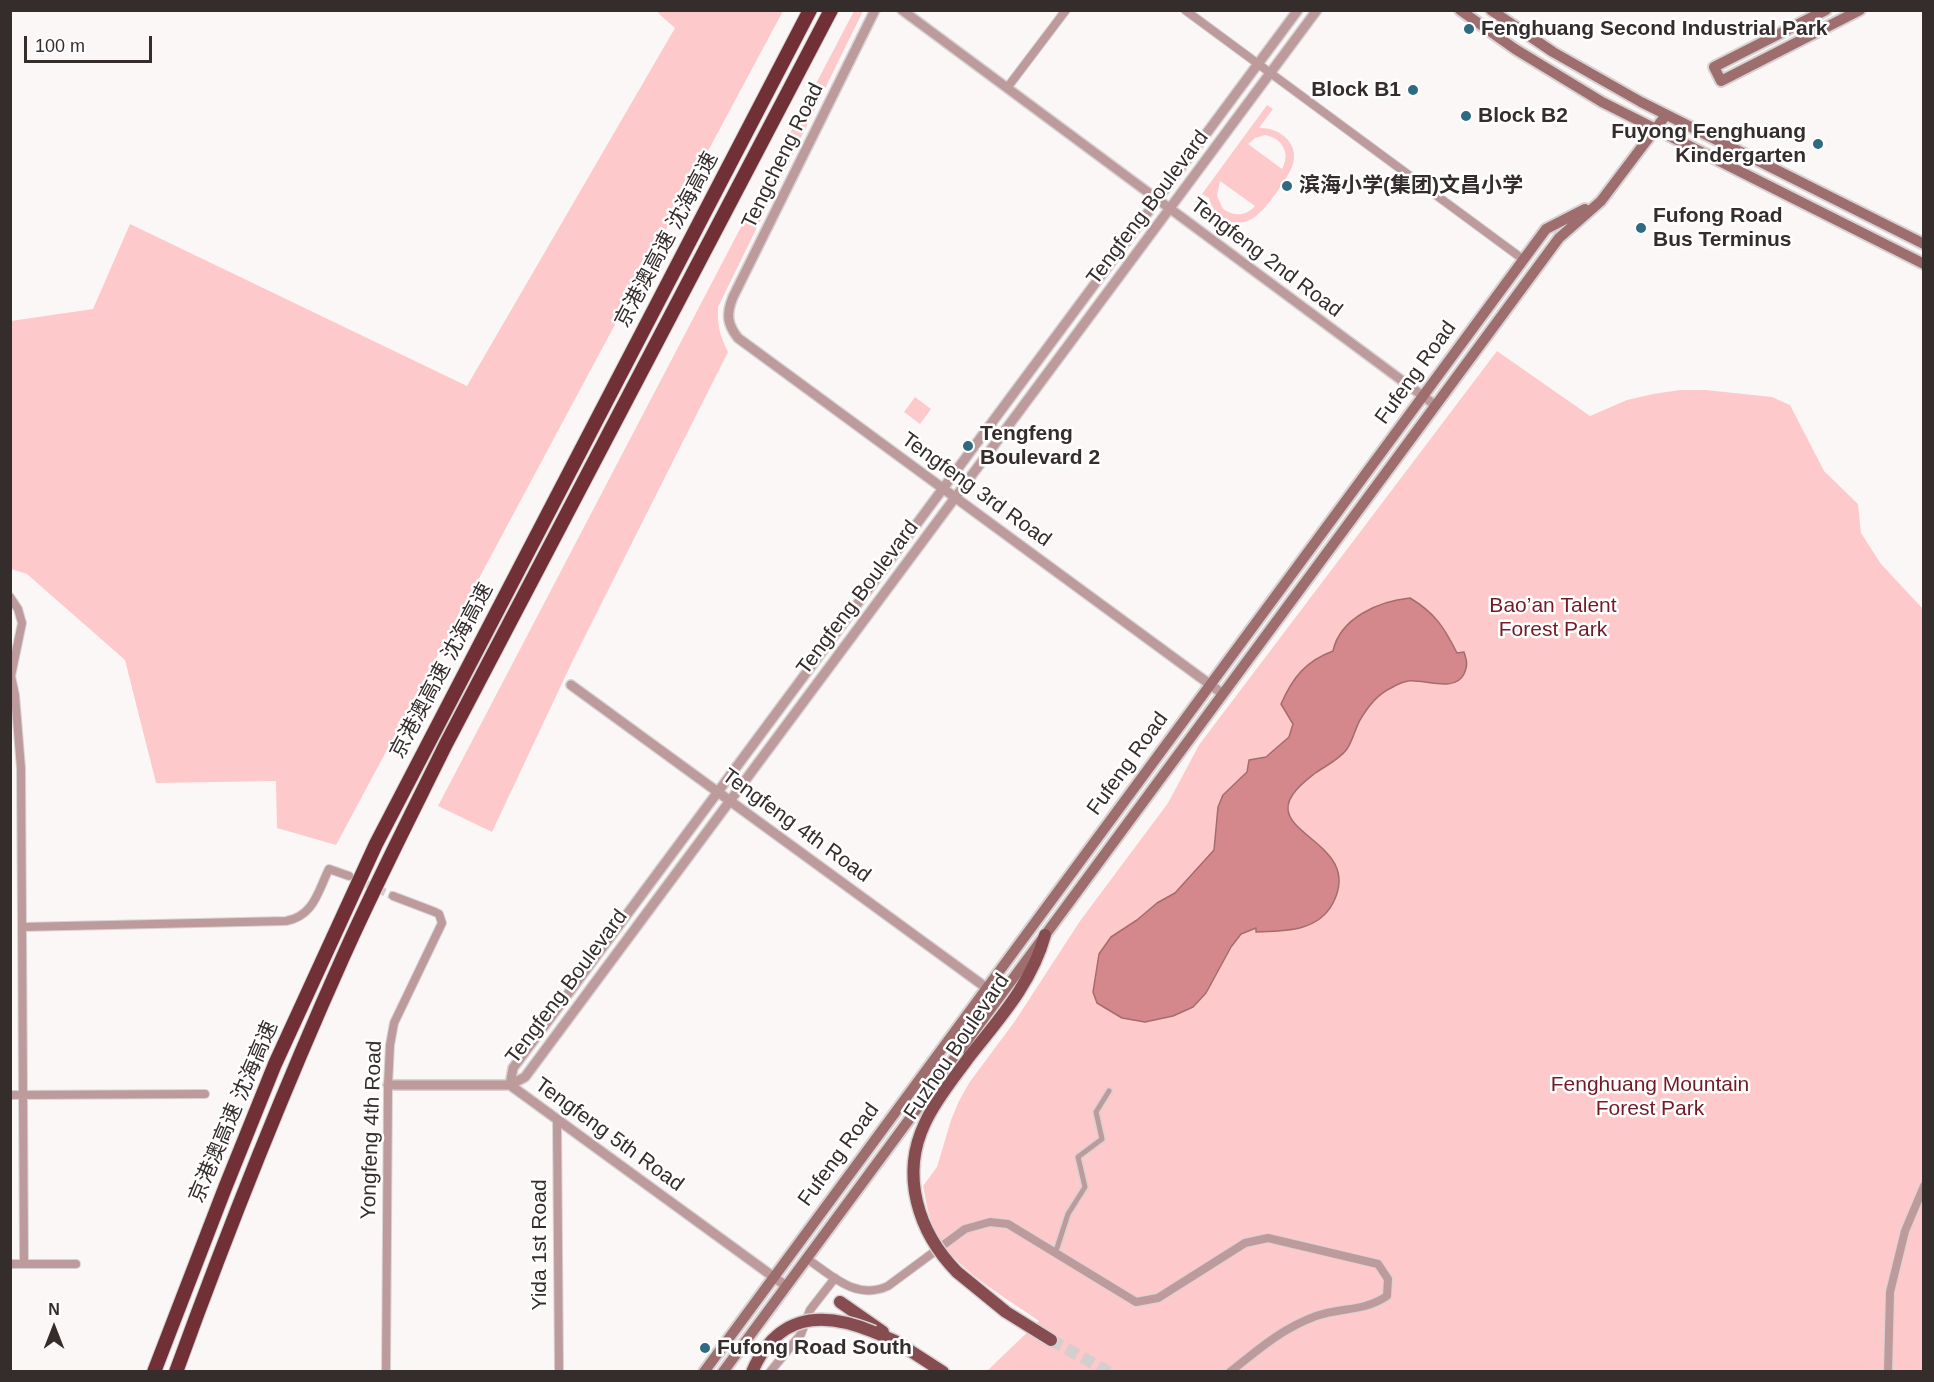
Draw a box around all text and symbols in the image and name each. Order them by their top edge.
place label: Fenghuang Second Industrial Park [1481,16,1828,42]
marker: Fenghuang Second Industrial Park [1462,22,1476,36]
scale bar [27,24,154,62]
text: 100 m [35,36,85,56]
place label: Block B1 [1311,77,1401,103]
street label: Tengcheng Road [737,79,829,233]
marker: Block B1 [1406,83,1420,97]
place label: Block B2 [1478,103,1568,129]
marker: Block B2 [1459,109,1473,123]
place label: Fuyong Fenghuang Kindergarten [1611,119,1806,169]
street label: Tengfeng Boulevard [1082,126,1214,290]
marker: Fuyong Fenghuang Kindergarten [1811,137,1825,151]
street label: 京港澳高速 沈海高速 [610,148,724,332]
place label: 滨海小学(集团)文昌小学 [1299,173,1523,199]
marker: 滨海小学(集团)文昌小学 [1280,179,1294,193]
street label: Tengfeng 2nd Road [1185,193,1347,323]
place label: Fufong Road Bus Terminus [1653,203,1791,253]
marker: Fufong Road Bus Terminus [1634,221,1648,235]
street label: Fufeng Road [1370,316,1462,430]
place label: Tengfeng Boulevard 2 [980,421,1100,471]
street label: Tengfeng 3rd Road [896,427,1056,553]
marker: Tengfeng Boulevard 2 [961,439,975,453]
street label: Tengfeng Boulevard [792,516,924,680]
street label: 京港澳高速 沈海高速 [385,579,499,763]
park label: Bao’an Talent Forest Park [1489,593,1617,643]
street label: Fufeng Road [1082,707,1174,821]
street label: Tengfeng 4th Road [717,764,875,888]
street label: Tengfeng Boulevard [501,905,633,1069]
street label: Fuzhou Boulevard [899,969,1015,1125]
street label: 京港澳高速 沈海高速 [184,1017,284,1207]
street label: Yongfeng 4th Road [356,1040,388,1220]
park label: Fenghuang Mountain Forest Park [1551,1072,1749,1122]
street label: Tengfeng 5th Road [530,1073,688,1197]
street label: Fufeng Road [793,1098,885,1212]
street label: Yida 1st Road [527,1179,553,1311]
north arrow [24,1298,84,1358]
text: N [48,1301,60,1318]
place label: Fufong Road South [717,1335,912,1361]
marker: Fufong Road South [698,1341,712,1355]

